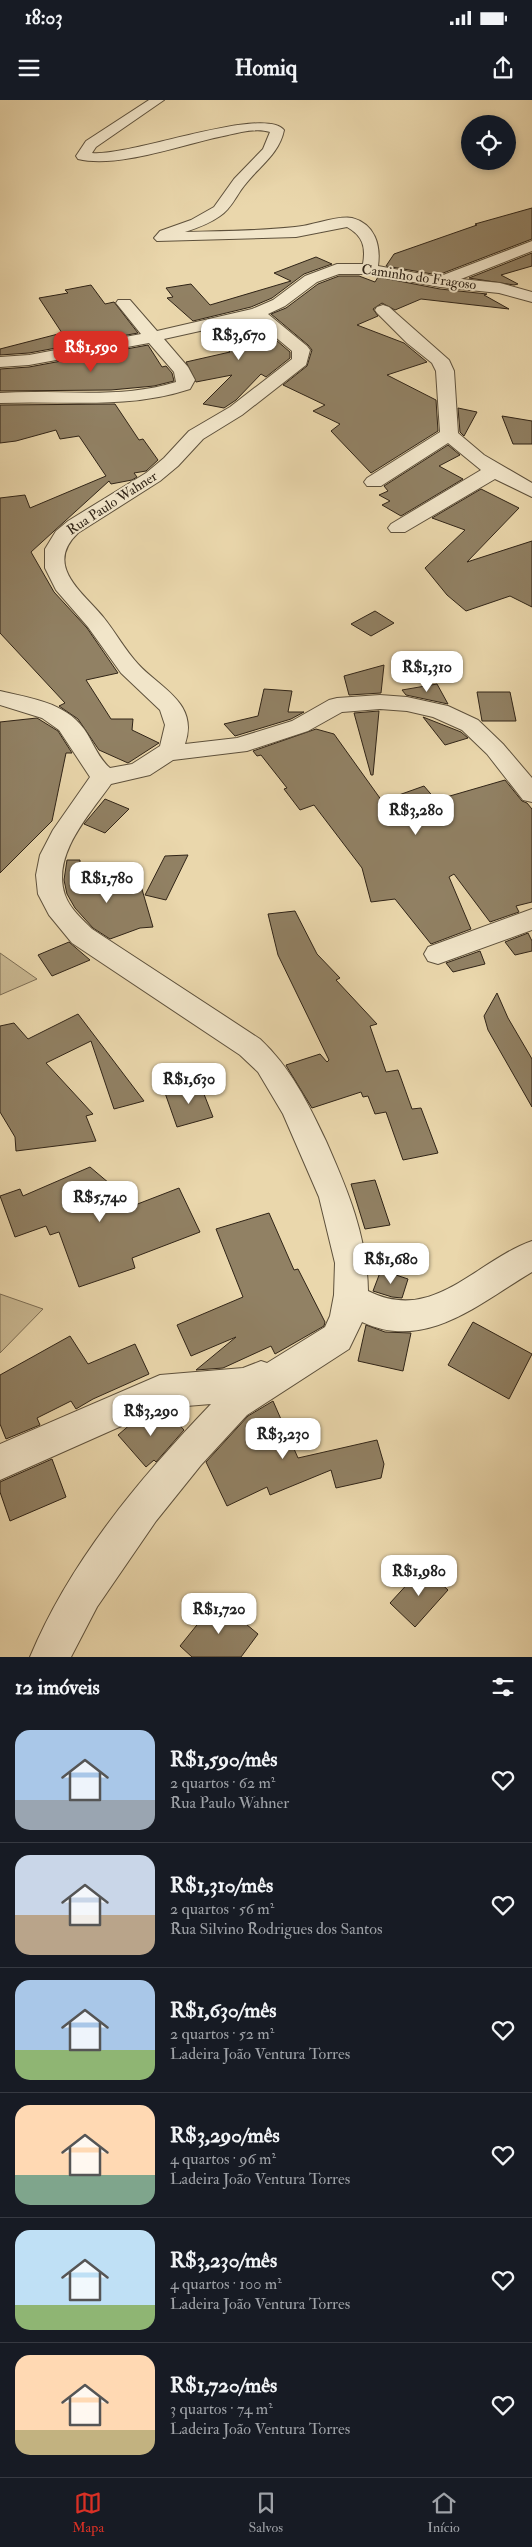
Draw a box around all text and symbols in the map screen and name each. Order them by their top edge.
text: 18:03 [25,6,62,30]
icon: menu [15,54,43,82]
text: Homiq [235,54,297,82]
icon: share [489,54,517,82]
map controls [461,115,516,170]
button: locate [461,115,516,170]
street label: Caminho do Fragoso [360,261,478,294]
pin: R$3,670 [193,318,285,361]
text: R$3,670 [212,325,266,345]
pin: R$1,590 [45,330,137,373]
text: R$1,590 [64,337,118,357]
street label: Rua Paulo Wahner [64,467,161,539]
pin: R$1,310 [381,650,473,693]
text: R$1,310 [402,657,452,677]
pin: R$3,280 [370,794,462,836]
text: R$3,280 [389,800,443,820]
pin: R$1,780 [61,862,153,904]
text: R$1,780 [81,868,133,888]
pin: R$1,630 [143,1062,235,1105]
text: R$1,630 [163,1069,215,1089]
pin: R$5,740 [54,1180,146,1223]
text: R$5,740 [73,1187,127,1207]
pin: R$1,680 [345,1242,437,1285]
text: R$1,680 [364,1249,418,1269]
pin: R$3,290 [105,1394,197,1437]
text: R$3,290 [124,1401,178,1421]
pin: R$3,230 [237,1418,329,1460]
text: R$3,230 [257,1424,309,1444]
pin: R$1,980 [373,1554,465,1597]
text: R$1,980 [392,1561,446,1581]
pin: R$1,720 [173,1592,265,1635]
text: R$1,720 [192,1599,246,1619]
icon: filters [489,1673,517,1701]
text: 12 imóveis [15,1674,100,1701]
text: R$1,590/mês [170,1746,277,1773]
icon: home [55,1750,115,1810]
icon: heart [489,1766,517,1794]
text: 2 quartos · 62 m² [170,1773,275,1793]
text: Rua Paulo Wahner [170,1793,289,1813]
text: R$1,310/mês [170,1872,273,1899]
icon: home [55,1875,115,1935]
icon: heart [489,1891,517,1919]
text: 2 quartos · 56 m² [170,1899,274,1919]
text: Rua Silvino Rodrigues dos Santos [170,1919,382,1939]
text: R$1,630/mês [170,1997,276,2024]
icon: home [55,2000,115,2060]
icon: heart [489,2016,517,2044]
text: 2 quartos · 52 m² [170,2024,274,2044]
text: Ladeira João Ventura Torres [170,2044,350,2064]
text: R$3,290/mês [170,2122,280,2149]
icon: home [55,2125,115,2185]
icon: heart [489,2141,517,2169]
text: 4 quartos · 96 m² [170,2149,276,2169]
text: Ladeira João Ventura Torres [170,2169,350,2189]
text: R$3,230/mês [170,2247,277,2274]
icon: home [55,2250,115,2310]
icon: heart [489,2266,517,2294]
text: 4 quartos · 100 m² [170,2274,282,2294]
text: Ladeira João Ventura Torres [170,2294,350,2314]
text: R$1,720/mês [170,2372,277,2399]
icon: home [55,2375,115,2435]
icon: heart [489,2391,517,2419]
text: 3 quartos · 74 m² [170,2399,273,2419]
text: Ladeira João Ventura Torres [170,2419,350,2439]
tab: Mapa [72,2489,104,2536]
tab: Salvos [248,2489,283,2536]
tab: Início [427,2489,460,2536]

